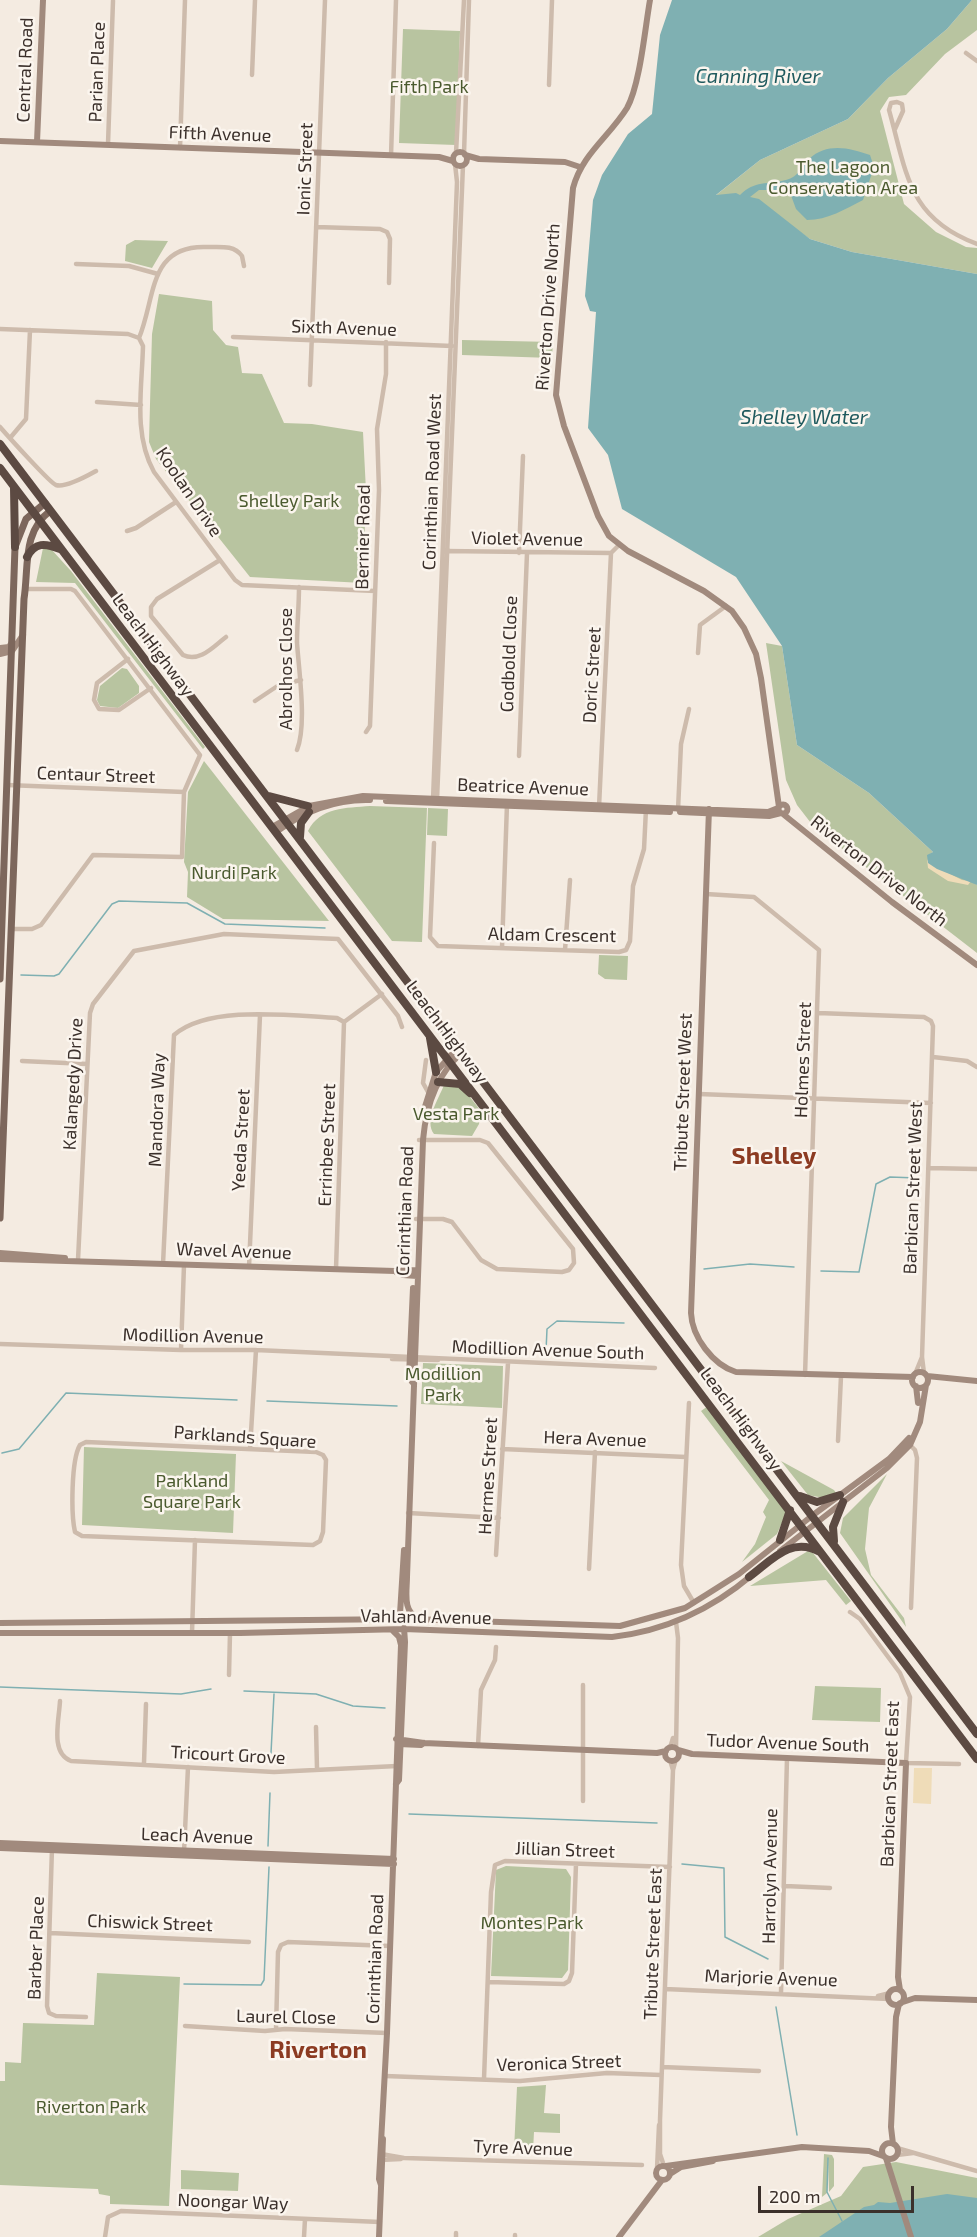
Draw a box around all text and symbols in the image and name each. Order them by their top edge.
street label: Central Road [12,17,38,123]
street label: Parian Place [84,21,110,123]
water label: Canning River [696,64,820,88]
park label: Fifth Park [389,76,469,98]
street label: Fifth Avenue [168,121,272,147]
street label: Ionic Street [293,122,317,216]
park label: The Lagoon Conservation Area [768,156,918,198]
street label: Riverton Drive North [531,223,565,391]
street label: Sixth Avenue [291,315,397,341]
street label: Corinthian Road West [418,393,446,571]
water label: Shelley Water [740,405,868,429]
street label: Koolan Drive [151,443,227,541]
street label: Bernier Road [351,484,375,590]
park label: Shelley Park [239,490,339,512]
street label: Violet Avenue [471,527,583,551]
street label: Leach Highway [107,589,199,701]
street label: Godbold Close [496,595,522,713]
street label: Abrolhos Close [275,608,297,730]
street label: Doric Street [579,626,605,724]
street label: Centaur Street [36,762,156,788]
street label: Beatrice Avenue [457,774,589,800]
street label: Riverton Drive North [806,811,952,931]
park label: Nurdi Park [191,862,277,884]
street label: Aldam Crescent [488,923,616,947]
street label: Leach Highway [401,976,493,1088]
street label: Holmes Street [790,1002,816,1118]
street label: Tribute Street West [669,1013,697,1171]
street label: Kalangedy Drive [59,1017,87,1151]
street label: Mandora Way [144,1053,170,1167]
street label: Errinbee Street [314,1083,340,1207]
street label: Yeeda Street [228,1088,254,1192]
street label: Barbican Street West [899,1101,927,1275]
park label: Vesta Park [413,1103,499,1125]
district label: Shelley [732,1142,816,1170]
street label: Corinthian Road [392,1146,418,1276]
street label: Wavel Avenue [176,1238,292,1264]
street label: Modillion Avenue [122,1324,264,1348]
street label: Modillion Avenue South [451,1336,645,1364]
park label: Modillion Park [405,1363,481,1406]
street label: Leach Highway [695,1363,787,1475]
street label: Hermes Street [474,1417,502,1535]
street label: Parklands Square [173,1421,317,1453]
street label: Hera Avenue [543,1426,647,1452]
park label: Parkland Square Park [143,1470,241,1512]
street label: Vahland Avenue [360,1605,492,1629]
street label: Barbican Street East [876,1701,904,1867]
street label: Tudor Avenue South [706,1729,870,1757]
street label: Tricourt Grove [170,1741,286,1769]
street label: Harrolyn Avenue [758,1808,782,1944]
street label: Leach Avenue [140,1823,254,1849]
street label: Jillian Street [515,1837,615,1863]
street label: Tribute Street East [640,1868,666,2020]
street label: Corinthian Road [362,1894,388,2024]
street label: Barber Place [23,1896,49,2000]
street label: Chiswick Street [87,1910,213,1936]
park label: Montes Park [481,1912,583,1934]
street label: Marjorie Avenue [704,1965,838,1991]
street label: Laurel Close [236,2005,336,2029]
district label: Riverton [269,2036,367,2064]
street label: Veronica Street [496,2050,622,2076]
park label: Riverton Park [36,2096,146,2118]
street label: Tyre Avenue [473,2135,573,2161]
scale bar [761,2174,917,2212]
text: 200 m [769,2185,821,2207]
street label: Noongar Way [177,2189,289,2215]

